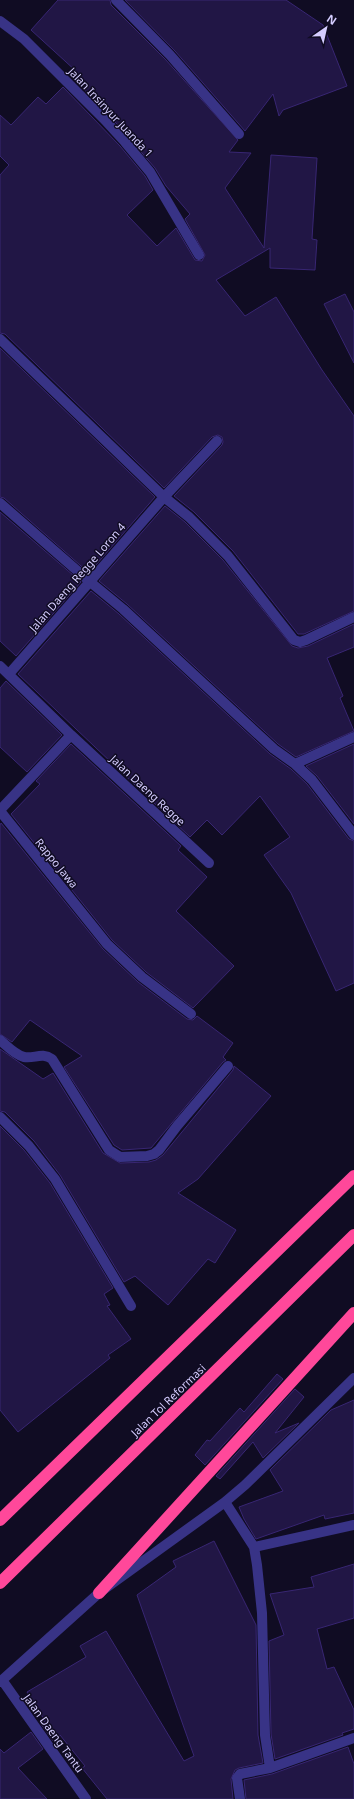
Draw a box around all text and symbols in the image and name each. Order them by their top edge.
north arrow [306,8,346,48]
text: N [324,11,340,28]
street label: Jalan Insinyur Juanda 1 [65,63,157,160]
street label: Jalan Daeng Regge Loron 4 [25,519,129,635]
street label: Jalan Daeng Regge [107,751,189,829]
street label: Rappo Jawa [32,835,82,891]
street label: Jalan Tol Reformasi [127,1361,209,1440]
street label: Jalan Daeng Tantu [20,1690,88,1775]

